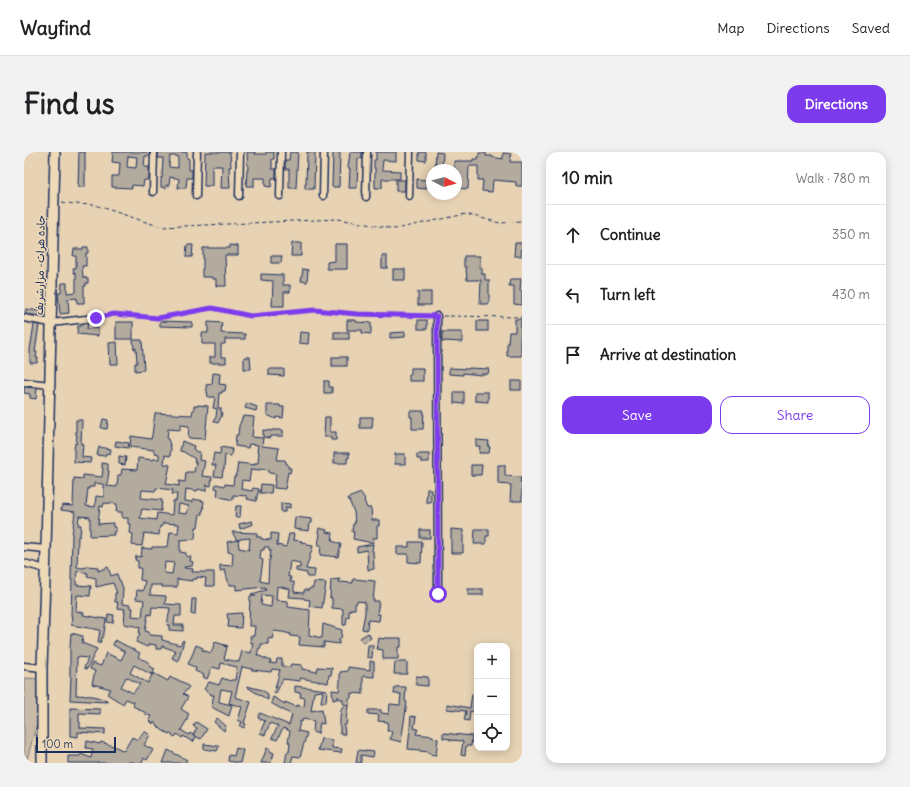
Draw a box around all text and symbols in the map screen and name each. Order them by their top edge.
text: Wayfind [20,16,91,40]
text: Map [717,19,744,37]
text: Directions [766,19,830,37]
text: Saved [852,19,890,37]
button: Directions [787,85,886,123]
text: Find us [24,86,115,122]
north arrow [426,164,462,200]
text: 10 min [562,167,613,189]
text: Walk · 780 m [796,170,870,187]
street label: جاده هرات- مزارشریف [32,215,48,315]
icon: ahead [562,224,584,246]
text: Continue [600,225,661,244]
text: 350 m [832,226,870,243]
icon: left [562,284,584,306]
text: Turn left [600,285,655,304]
text: 430 m [832,286,870,303]
route end [87,309,105,327]
icon: arrive [562,344,584,366]
text: Arrive at destination [600,345,736,364]
button: Save [562,396,712,434]
button: Share [720,396,870,434]
route start [429,585,447,603]
map controls [474,643,510,751]
button: + [474,643,510,679]
button: − [474,679,510,715]
button: locate [474,715,510,751]
scale bar [36,735,116,754]
text: 100 m [42,737,73,751]

